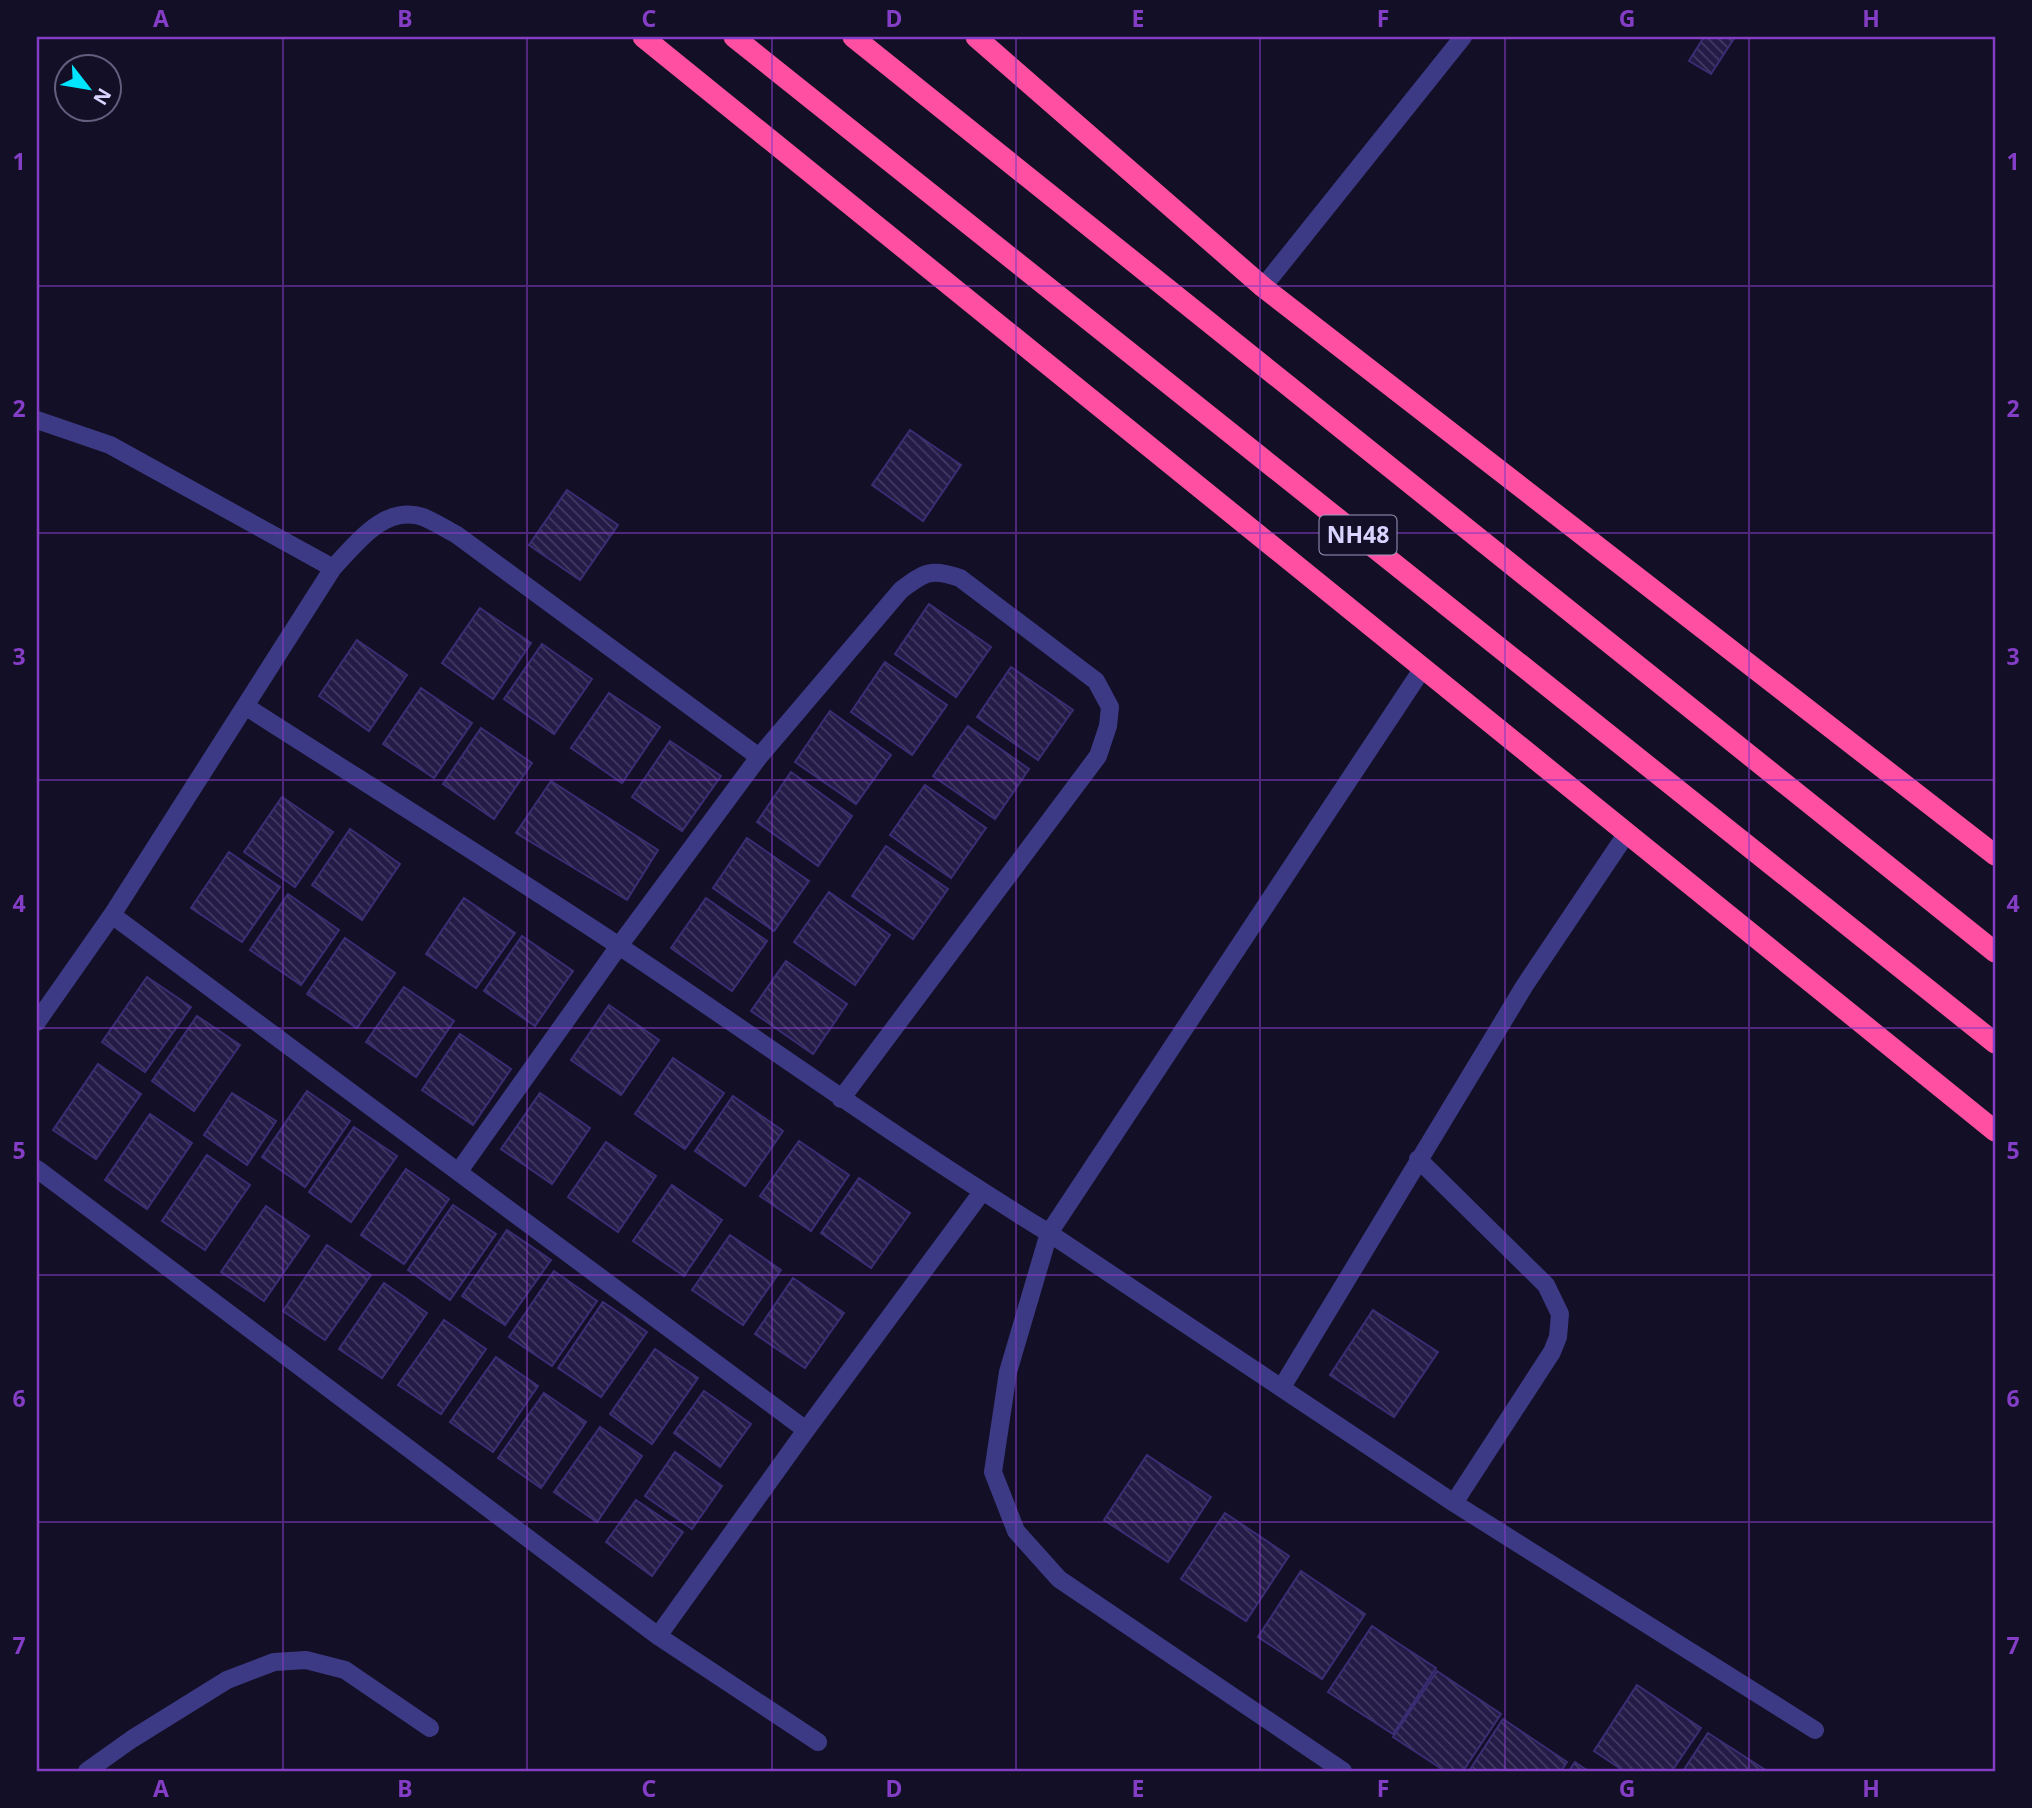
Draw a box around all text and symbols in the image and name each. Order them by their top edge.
text: A [153,2,169,34]
text: B [397,2,413,34]
text: C [642,2,657,34]
text: D [886,2,902,34]
text: E [1132,2,1144,34]
text: F [1377,2,1389,34]
text: G [1619,2,1635,34]
text: H [1862,2,1880,34]
north arrow [52,52,122,122]
text: N [87,83,118,110]
text: 1 [12,145,26,177]
text: 1 [2006,145,2020,177]
text: 2 [12,392,26,424]
text: 2 [2006,392,2020,424]
road number: NH48 [1320,516,1396,554]
text: 3 [12,640,26,672]
text: 3 [2006,640,2020,672]
text: 4 [12,887,26,919]
text: 4 [2006,887,2020,919]
text: 5 [12,1134,26,1166]
text: 5 [2006,1134,2020,1166]
text: 6 [12,1382,26,1414]
text: 6 [2006,1382,2020,1414]
text: 7 [12,1629,26,1661]
text: 7 [2006,1629,2020,1661]
text: A [153,1772,169,1804]
text: B [397,1772,413,1804]
text: C [642,1772,657,1804]
text: D [886,1772,902,1804]
text: E [1132,1772,1144,1804]
text: F [1377,1772,1389,1804]
text: G [1619,1772,1635,1804]
text: H [1862,1772,1880,1804]

